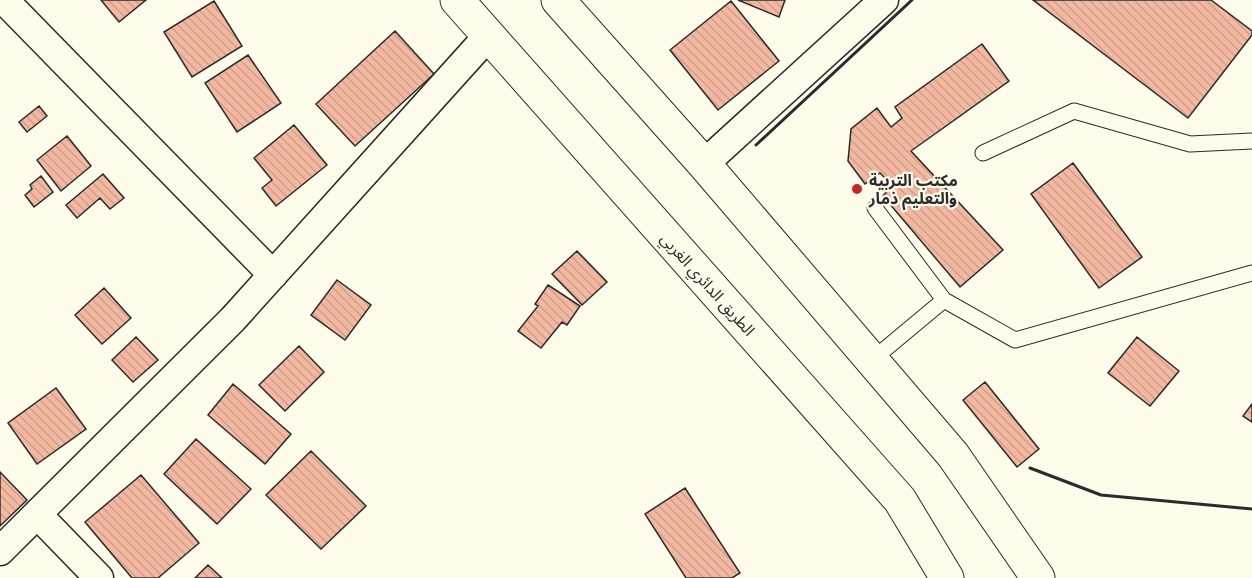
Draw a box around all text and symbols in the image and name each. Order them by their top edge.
place label: مكتب التربية والتعليم ذمار [868,170,958,211]
marker: مكتب التربية والتعليم ذمار [850,182,864,196]
street label: الطريق الدائري الغربي [654,228,760,341]

